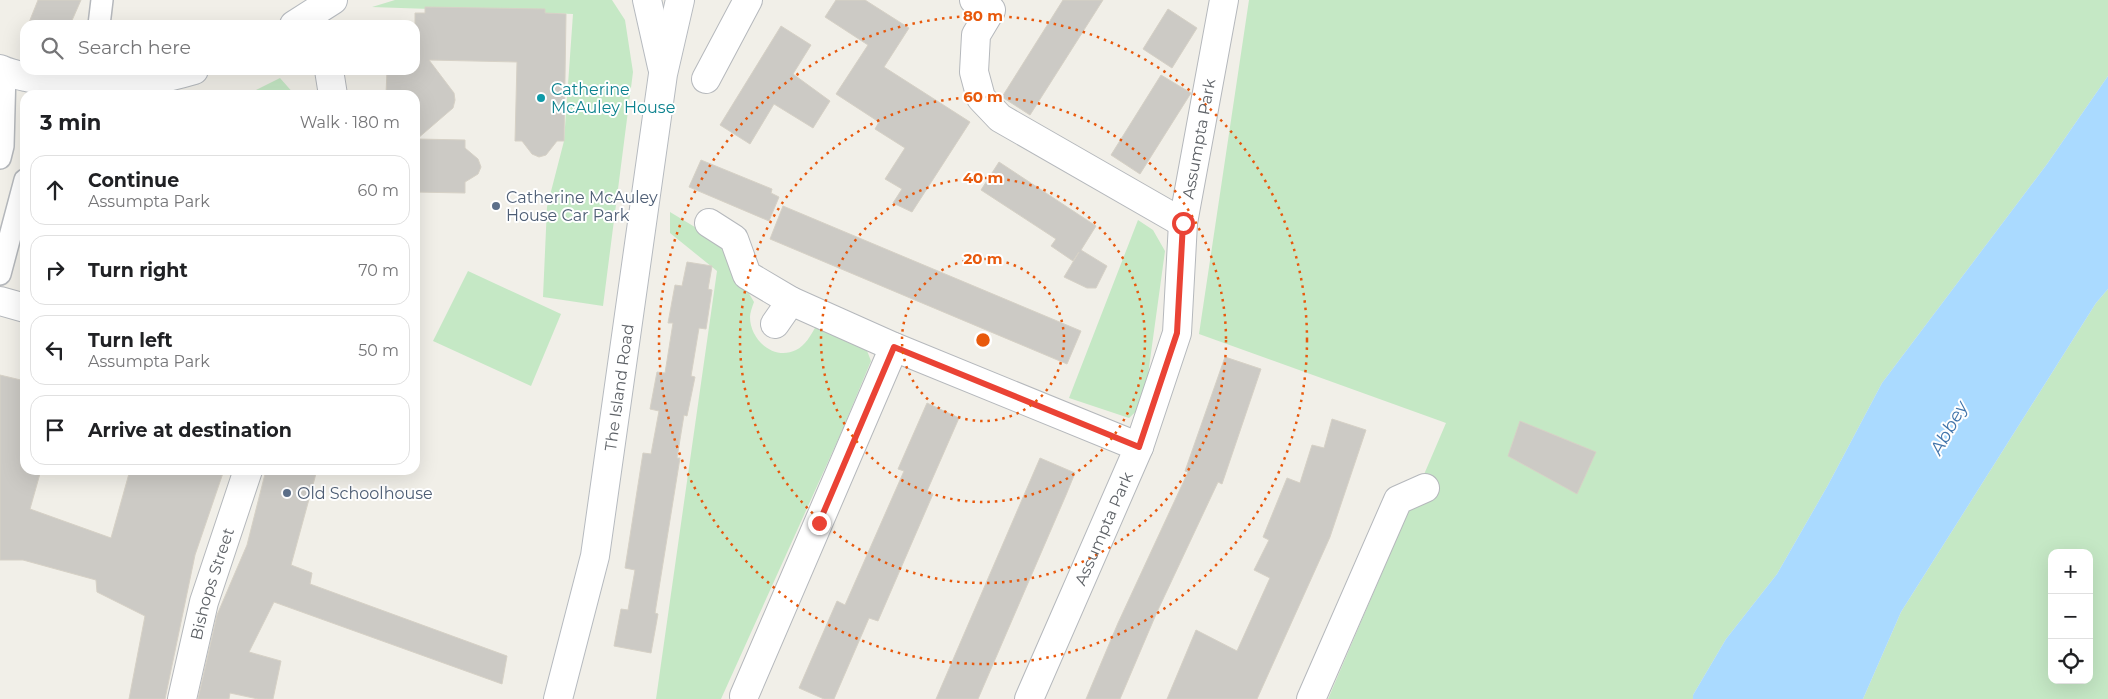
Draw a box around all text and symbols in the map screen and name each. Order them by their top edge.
text: 80 m [963,6,1003,25]
search box [20,20,420,75]
icon: search [38,34,66,62]
text: Search here [78,36,191,59]
street label: Assumpta Park [1178,77,1219,200]
place label: Catherine McAuley House [551,80,675,117]
text: 60 m [963,87,1003,106]
marker: Catherine McAuley House [535,92,547,104]
text: 3 min [40,110,101,135]
text: Walk · 180 m [300,113,400,132]
text: 40 m [963,168,1003,187]
text: Continue [88,169,179,192]
icon: ahead [41,176,69,204]
text: 60 m [357,181,399,200]
place label: Catherine McAuley House Car Park [506,188,658,225]
text: Assumpta Park [88,192,210,211]
marker: Catherine McAuley House Car Park [490,200,502,212]
route start [1172,212,1195,235]
text: 20 m [963,249,1003,268]
icon: right [41,256,69,284]
text: Turn right [88,259,188,282]
text: 70 m [358,261,399,280]
street label: The Island Road [600,323,637,452]
text: Turn left [88,329,173,352]
centre of rings [974,331,992,349]
icon: left [41,336,69,364]
text: 50 m [358,341,399,360]
text: Assumpta Park [88,352,210,371]
water label: Abbey [1925,396,1973,459]
icon: arrive [41,416,69,444]
text: Arrive at destination [88,419,292,442]
street label: Assumpta Park [1070,468,1137,588]
place label: Old Schoolhouse [297,484,433,503]
marker: Old Schoolhouse [281,487,293,499]
route end [808,512,831,535]
street label: Bishops Street [186,525,238,642]
map controls [2048,549,2093,684]
button: + [2048,549,2093,594]
button: − [2048,594,2093,639]
button: locate [2048,639,2093,684]

